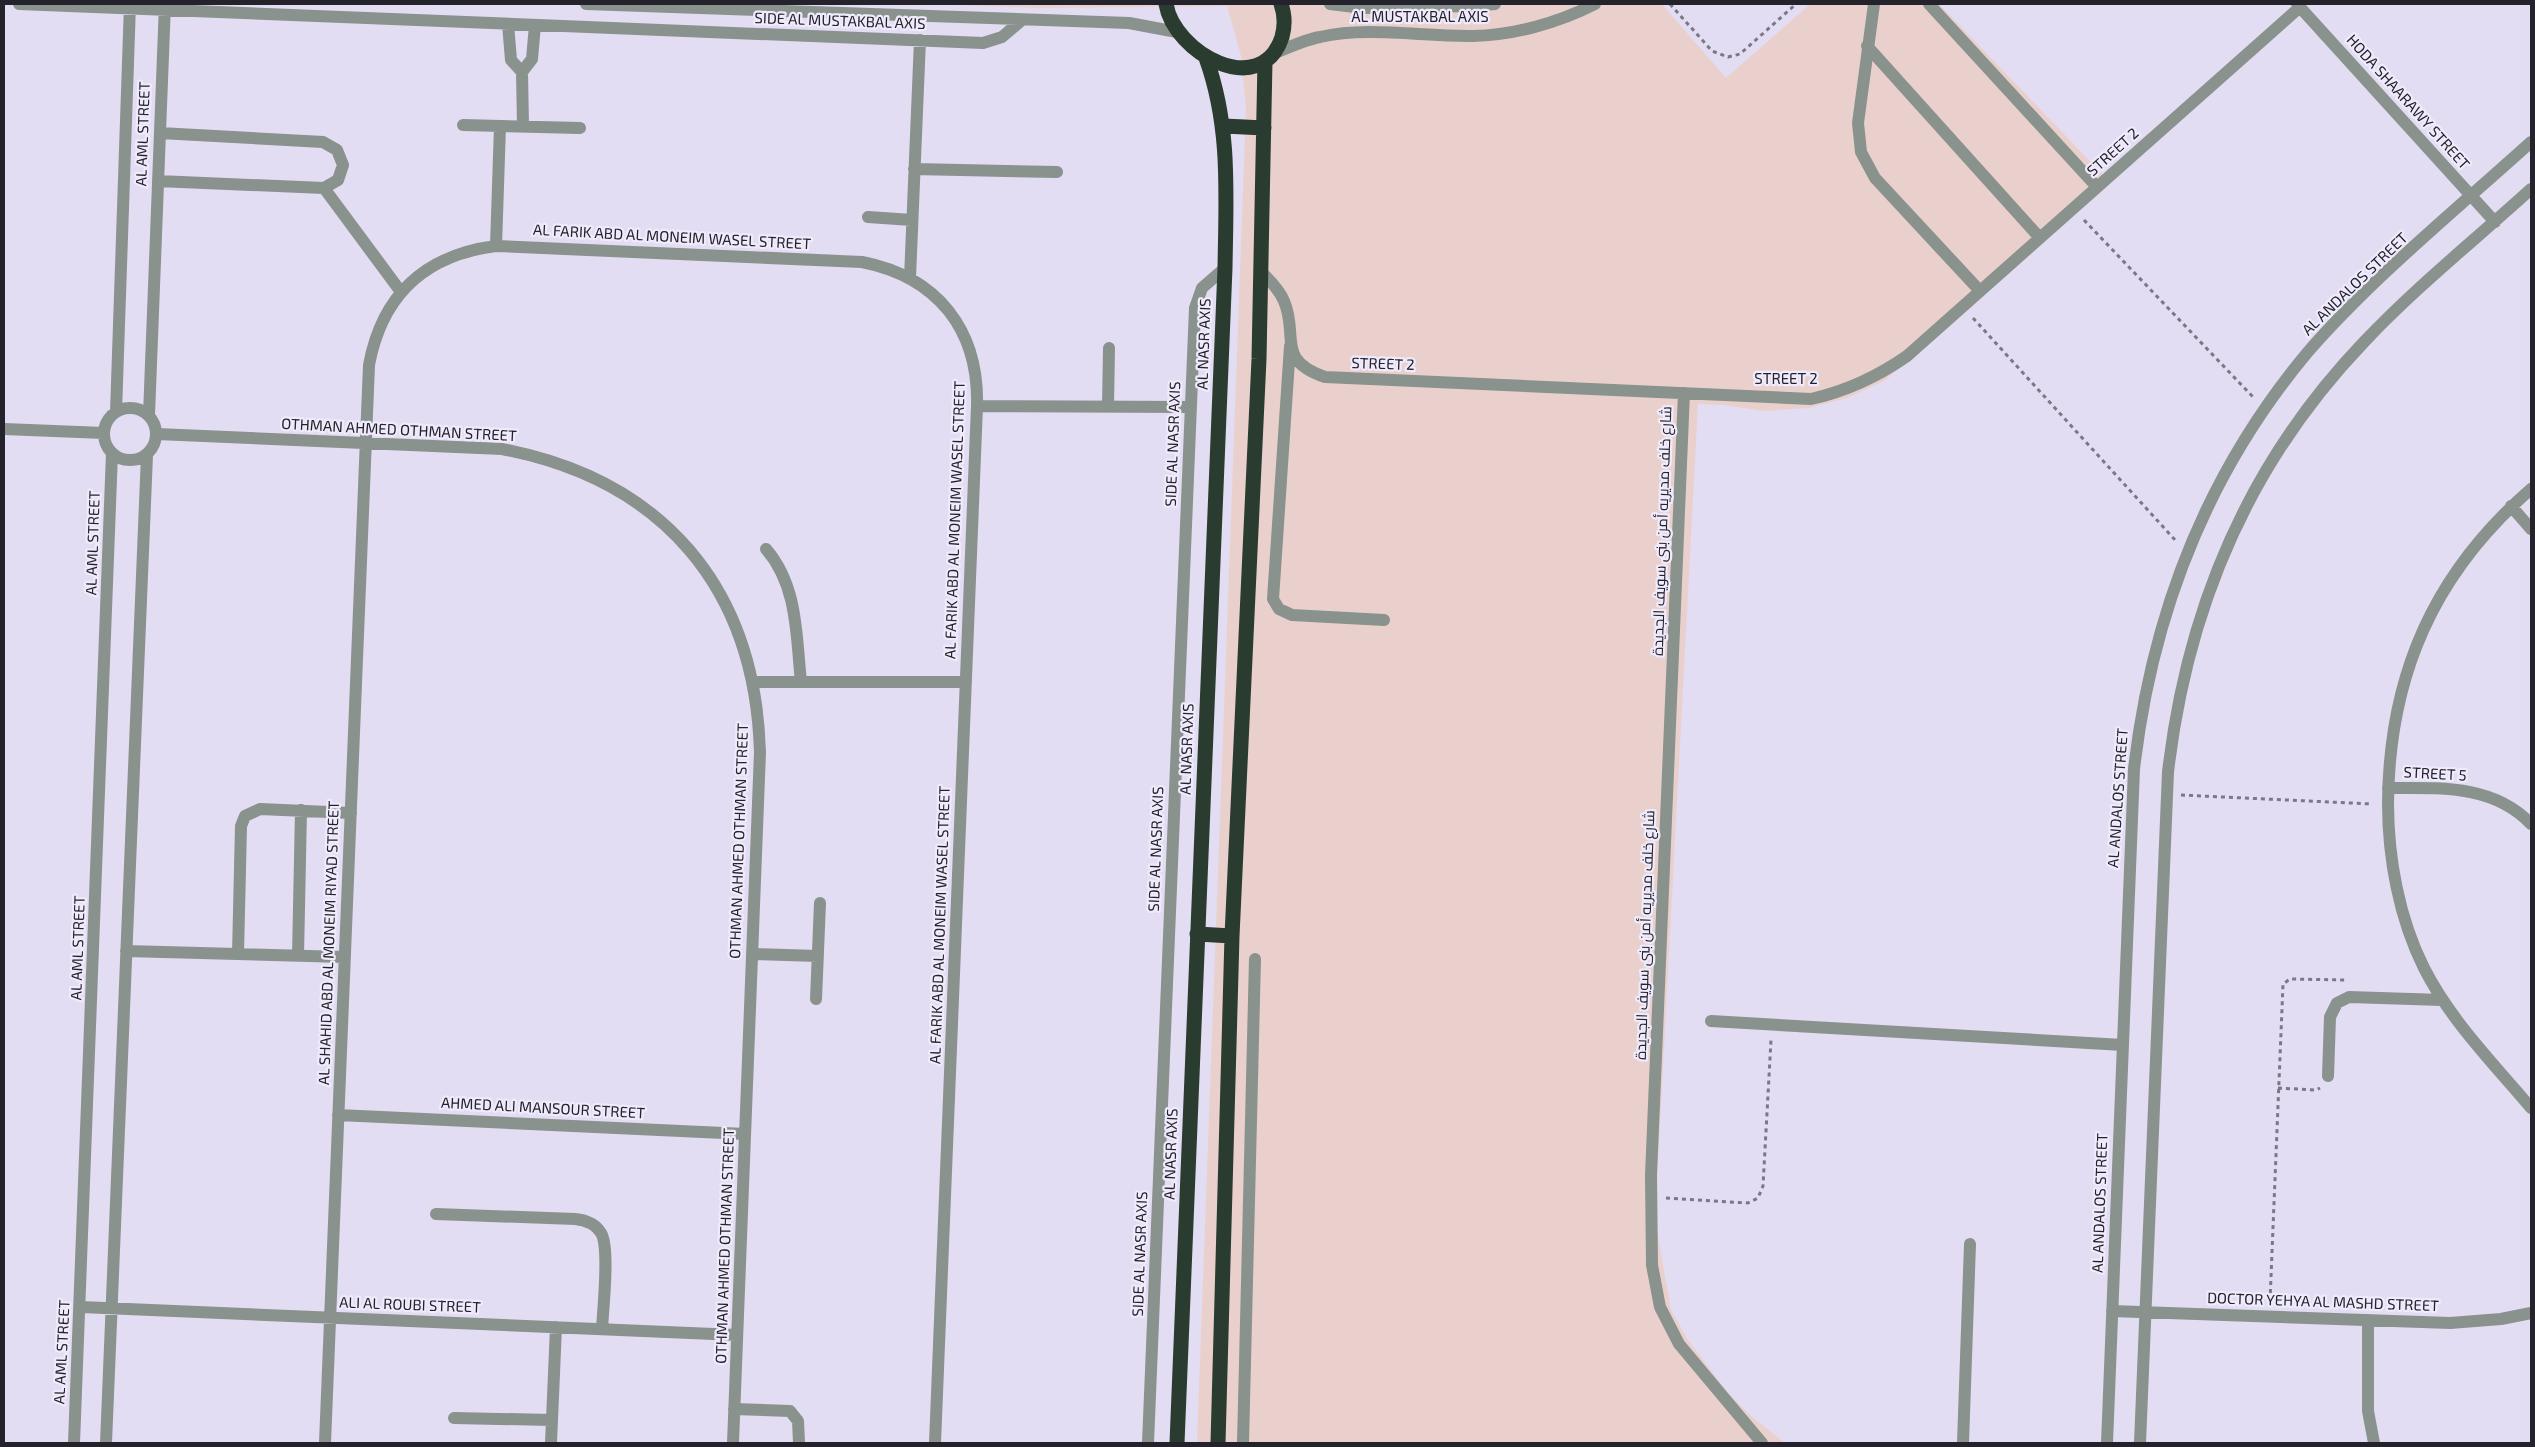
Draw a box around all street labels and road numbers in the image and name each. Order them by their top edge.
street label: AL MUSTAKBAL AXIS [1351,7,1489,25]
street label: SIDE AL MUSTAKBAL AXIS [754,8,926,32]
street label: HODA SHAARAWY STREET [2343,30,2474,173]
street label: AL AML STREET [131,81,153,187]
street label: STREET 2 [2083,123,2142,179]
street label: AL FARIK ABD AL MONEIM WASEL STREET [533,220,812,252]
street label: AL ANDALOS STREET [2298,228,2411,338]
street label: AL NASR AXIS [1192,298,1214,390]
street label: STREET 2 [1351,353,1415,373]
street label: STREET 2 [1754,369,1818,387]
street label: AL FARIK ABD AL MONEIM WASEL STREET [940,380,968,659]
street label: SIDE AL NASR AXIS [1161,381,1183,507]
street label: شارع خلف مديريه أمن بنى سويف الجديدة [1648,406,1677,656]
street label: OTHMAN AHMED OTHMAN STREET [281,414,517,444]
street label: AL AML STREET [81,490,103,596]
street label: AL NASR AXIS [1175,703,1197,795]
street label: OTHMAN AHMED OTHMAN STREET [725,723,751,959]
street label: AL ANDALOS STREET [2103,727,2131,868]
street label: STREET 5 [2403,762,2467,784]
street label: AL FARIK ABD AL MONEIM WASEL STREET [925,785,953,1064]
street label: SIDE AL NASR AXIS [1144,786,1166,912]
street label: AL SHAHID ABD AL MONEIM RIYAD STREET [314,800,342,1085]
street label: شارع خلف مديريه أمن بنى سويف الجديدة [1631,810,1660,1060]
street label: AL AML STREET [66,895,88,1001]
street label: AHMED ALI MANSOUR STREET [441,1093,646,1121]
street label: AL NASR AXIS [1159,1108,1181,1200]
street label: OTHMAN AHMED OTHMAN STREET [711,1128,737,1364]
street label: AL ANDALOS STREET [2088,1132,2110,1273]
street label: SIDE AL NASR AXIS [1128,1191,1150,1317]
street label: DOCTOR YEHYA AL MASHD STREET [2207,1288,2440,1314]
street label: ALI AL ROUBI STREET [339,1293,481,1315]
street label: AL AML STREET [49,1299,73,1405]

